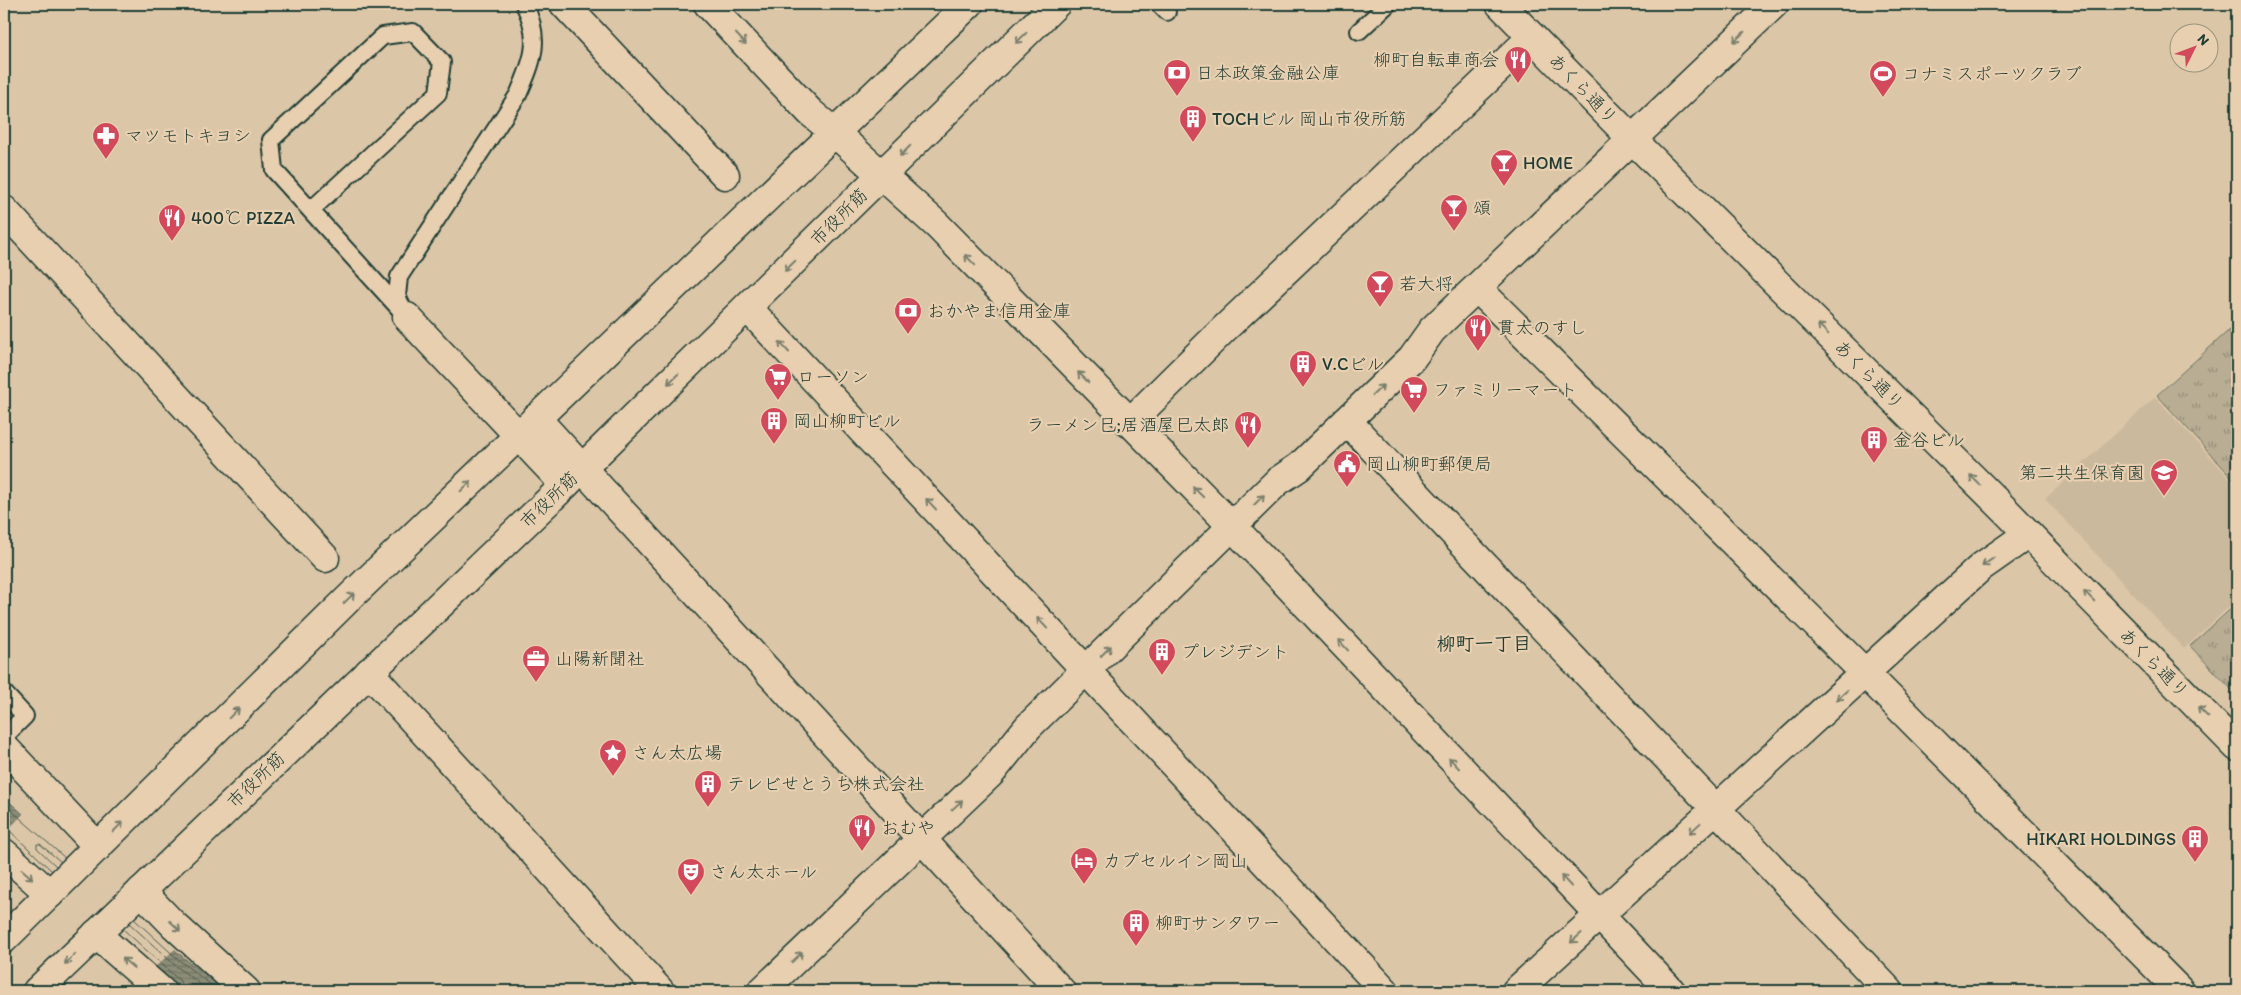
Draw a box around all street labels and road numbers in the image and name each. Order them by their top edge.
street label: あくら通り [1544,49,1622,129]
street label: 市役所筋 [806,184,872,250]
street label: あくら通り [1829,335,1909,415]
street label: 市役所筋 [515,467,583,533]
street label: あくら通り [2114,623,2194,703]
street label: 市役所筋 [222,747,290,813]

